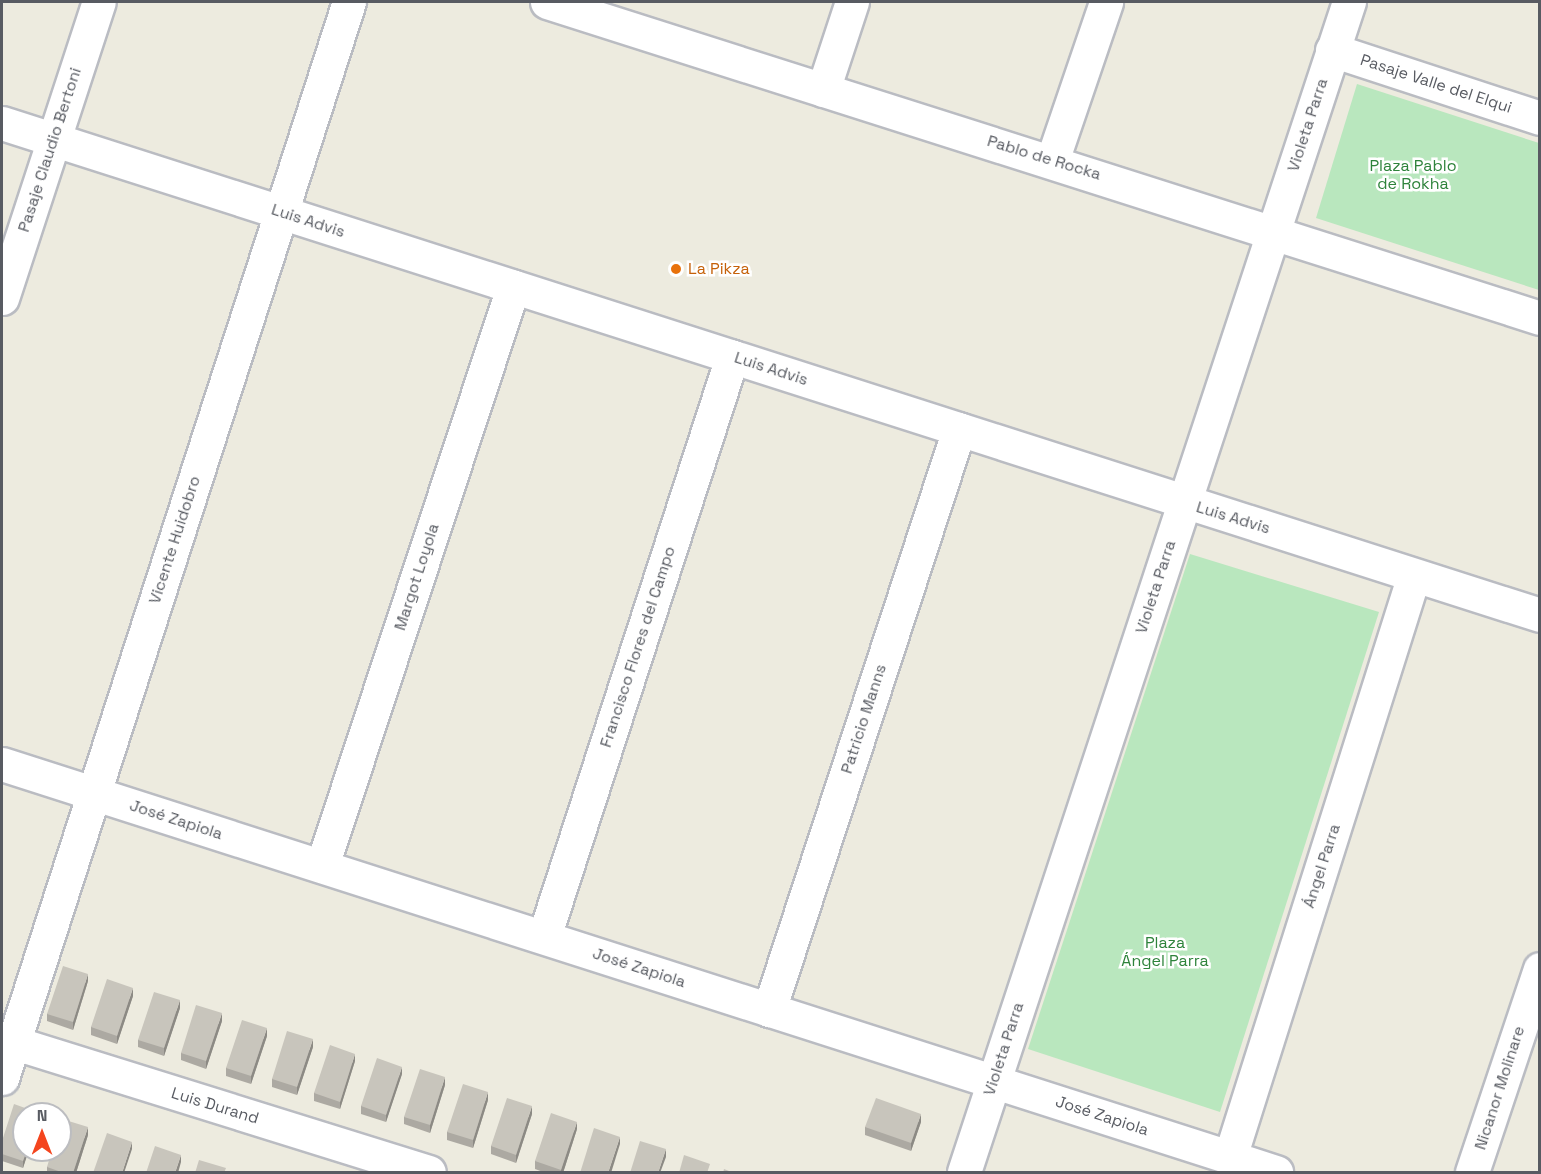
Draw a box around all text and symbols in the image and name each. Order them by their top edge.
street label: Pasaje Valle del Elqui [1358,50,1514,118]
street label: Pasaje Claudio Bertoni [14,65,86,235]
street label: Violeta Parra [1284,76,1332,174]
street label: Pablo de Rocka [985,132,1103,184]
park label: Plaza Pablo de Rokha [1369,156,1457,194]
street label: Luis Advis [269,200,347,242]
place label: La Pikza [688,259,750,279]
marker: La Pikza [669,262,683,276]
street label: Luis Advis [732,348,810,390]
street label: Vicente Huidobro [145,474,205,606]
street label: Luis Advis [1194,498,1272,538]
street label: Margot Loyola [391,521,443,633]
street label: Violeta Parra [1132,538,1180,636]
street label: Francisco Flores del Campo [596,544,680,750]
street label: Patricio Manns [837,662,891,776]
street label: José Zapiola [127,796,225,844]
street label: Ángel Parra [1299,822,1345,910]
park label: Plaza Ángel Parra [1121,933,1209,971]
street label: José Zapiola [590,944,688,992]
street label: Violeta Parra [980,1000,1028,1098]
street label: Nicanor Molinare [1471,1024,1529,1152]
street label: Luis Durand [169,1084,261,1128]
street label: José Zapiola [1053,1092,1151,1140]
north arrow [12,1102,72,1162]
text: N [37,1105,47,1126]

